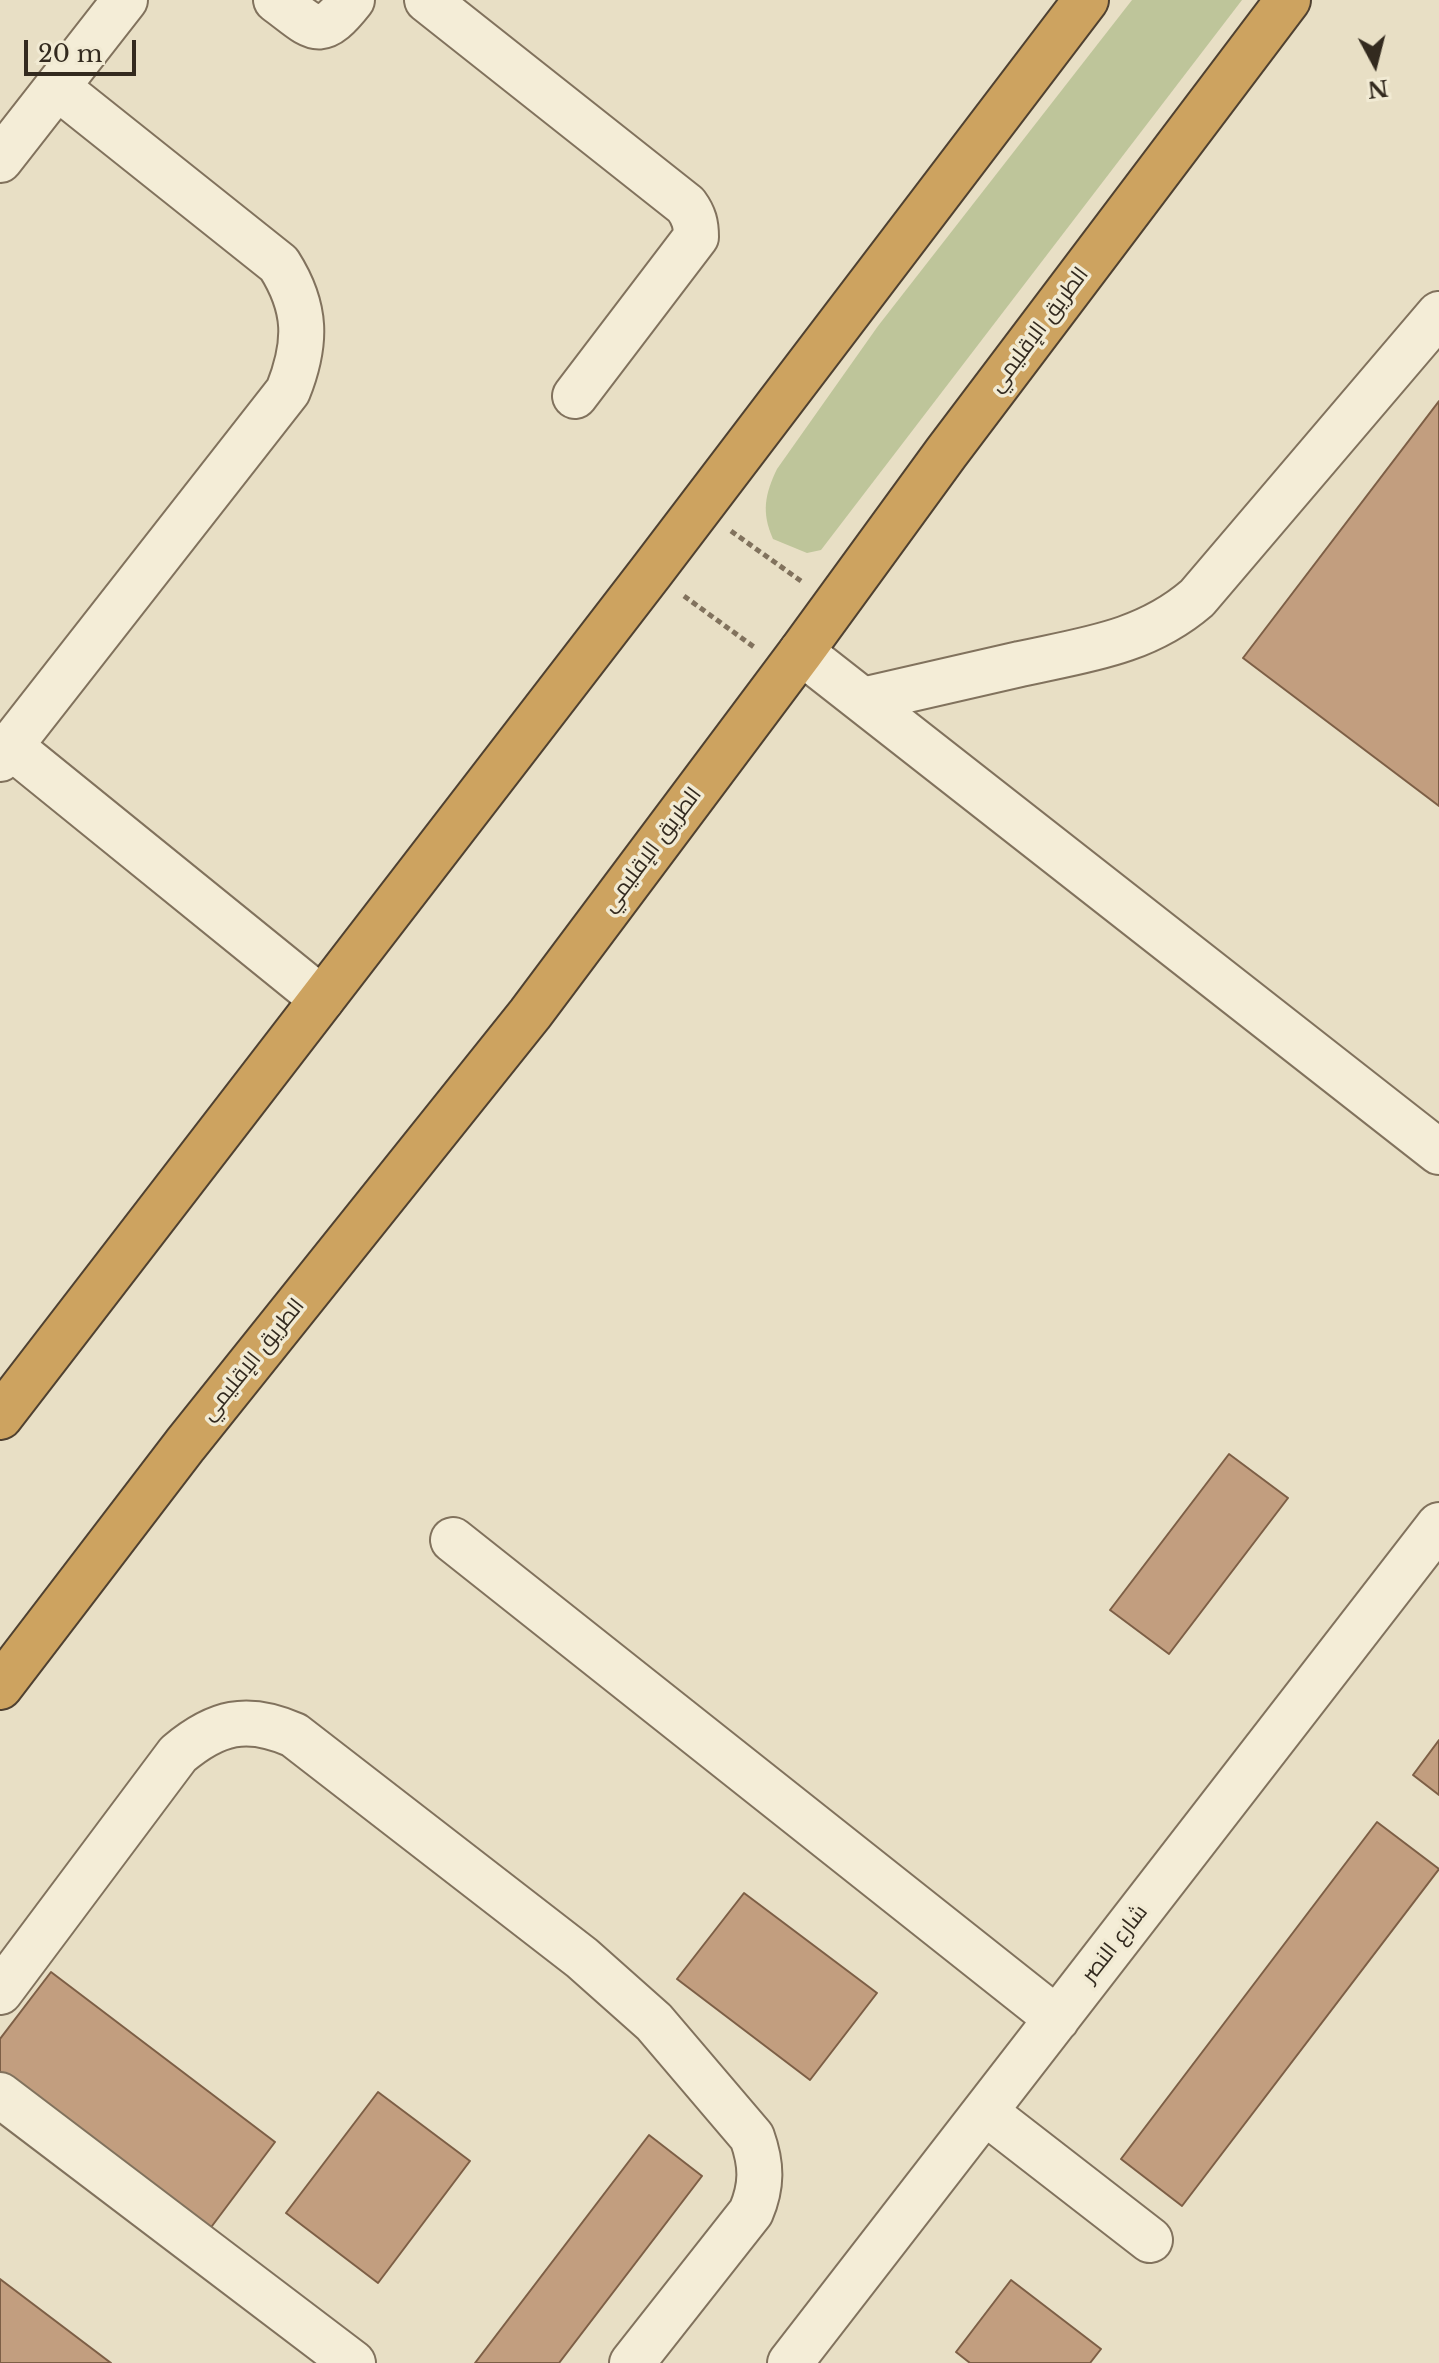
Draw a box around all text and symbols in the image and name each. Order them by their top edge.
scale bar [28,24,140,74]
north arrow [1335,24,1415,104]
text: 20 m [38,39,103,68]
text: N [1366,74,1390,103]
street label: الطريق الإقليمي [983,262,1095,398]
street label: الطريق الإقليمي [596,782,708,918]
street label: الطريق الإقليمي [196,1294,310,1426]
street label: شارع النصر [1076,1900,1154,1988]

